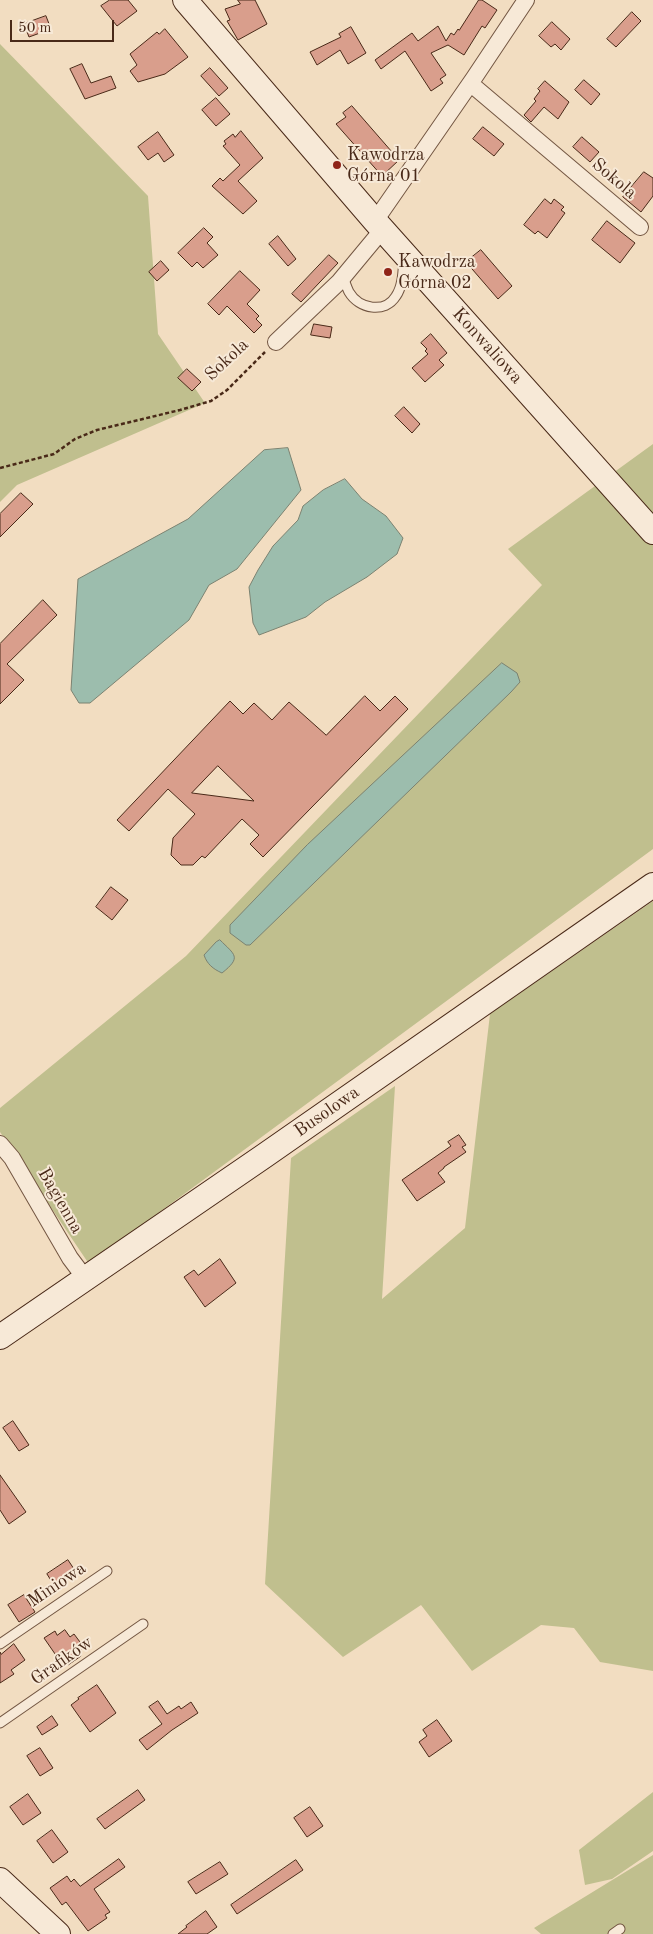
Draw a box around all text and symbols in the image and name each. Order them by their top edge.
scale bar [12,10,116,42]
text: 50 m [18,21,52,36]
place label: Kawodrza Górna 01 [347,144,425,186]
street label: Sokola [587,154,641,204]
marker: Kawodrza Górna 01 [331,159,343,171]
place label: Kawodrza Górna 02 [398,251,476,294]
marker: Kawodrza Górna 02 [382,266,394,278]
street label: Konwaliowa [447,303,527,389]
street label: Sokola [201,334,253,386]
street label: Busolowa [290,1082,364,1142]
street label: Bagienna [33,1164,87,1238]
street label: Miniowa [24,1558,90,1612]
street label: Grafików [27,1632,97,1690]

